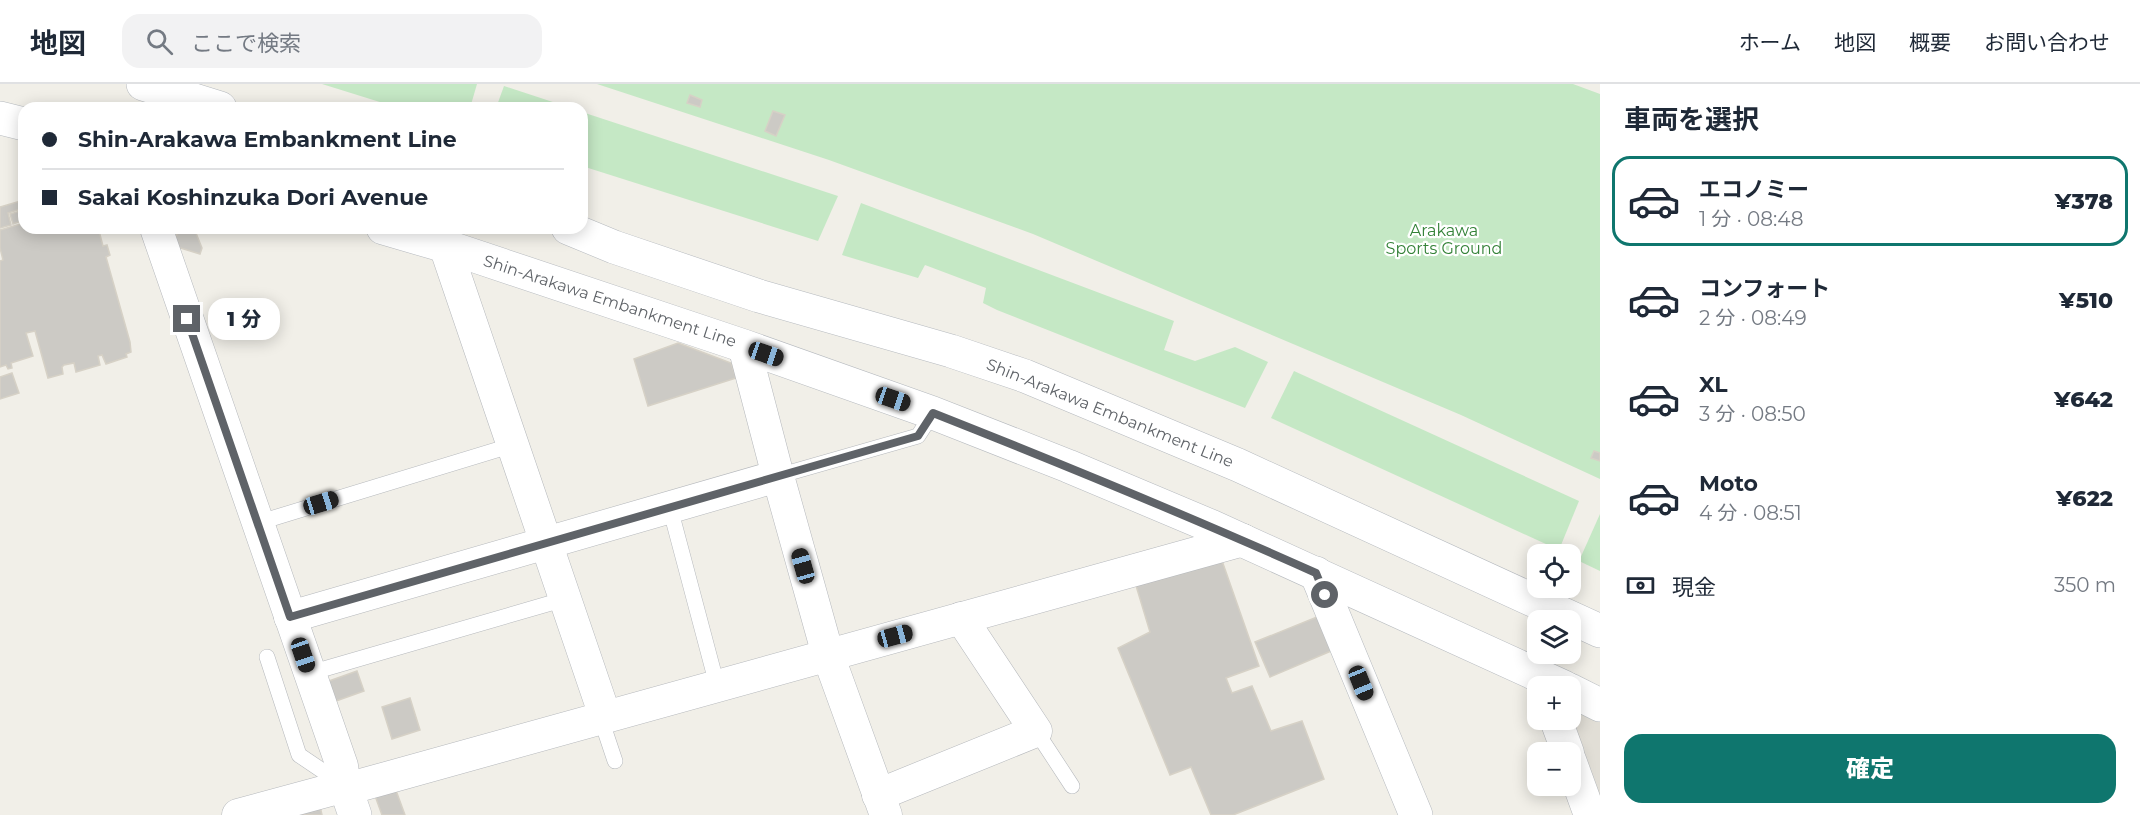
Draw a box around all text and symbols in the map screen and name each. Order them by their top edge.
search box [122,14,542,68]
icon: search [143,25,176,58]
text: 地図 [30,26,86,60]
text: ここで検索 [191,30,301,57]
text: ホーム [1739,30,1801,55]
text: 地図 [1834,30,1876,55]
text: 概要 [1909,30,1951,55]
text: お問い合わせ [1984,30,2110,55]
text: 車両を選択 [1624,103,1759,136]
text: Shin-Arakawa Embankment Line [78,126,457,153]
icon: car [1627,174,1681,228]
text: エコノミー [1699,176,1809,203]
text: Sakai Koshinzuka Dori Avenue [78,184,428,211]
text: ¥378 [2055,188,2113,215]
text: 1 分 · 08:48 [1699,207,1803,231]
park label: Arakawa Sports Ground [1386,221,1502,258]
street label: Shin-Arakawa Embankment Line [481,251,739,351]
icon: car [1627,273,1681,327]
text: コンフォート [1699,275,1830,302]
text: ¥510 [2059,287,2113,314]
callout: 1 分 [208,298,280,340]
route end [173,305,200,332]
text: 2 分 · 08:49 [1699,306,1807,330]
text: 1 分 [227,307,261,331]
car [746,340,786,368]
street label: Shin-Arakawa Embankment Line [984,355,1236,471]
text: XL [1699,371,1728,398]
icon: car [1627,372,1681,426]
car [873,385,913,413]
text: ¥642 [2054,386,2113,413]
text: 3 分 · 08:50 [1699,402,1806,426]
text: Moto [1699,470,1758,497]
icon: car [1627,471,1681,525]
text: ¥622 [2056,485,2113,512]
car [301,489,341,517]
text: 4 分 · 08:51 [1699,501,1802,525]
map controls [1527,544,1581,796]
button: locate [1527,544,1581,598]
car [789,546,817,586]
icon: cash [1624,569,1657,602]
text: 350 m [2054,573,2116,597]
text: 現金 [1672,574,1716,601]
route start [1311,581,1338,608]
button: layers [1527,610,1581,664]
car [875,623,915,649]
car [289,635,317,675]
car [1346,663,1376,703]
button: + [1527,676,1581,730]
button: 確定 [1624,734,2116,803]
button: − [1527,742,1581,796]

